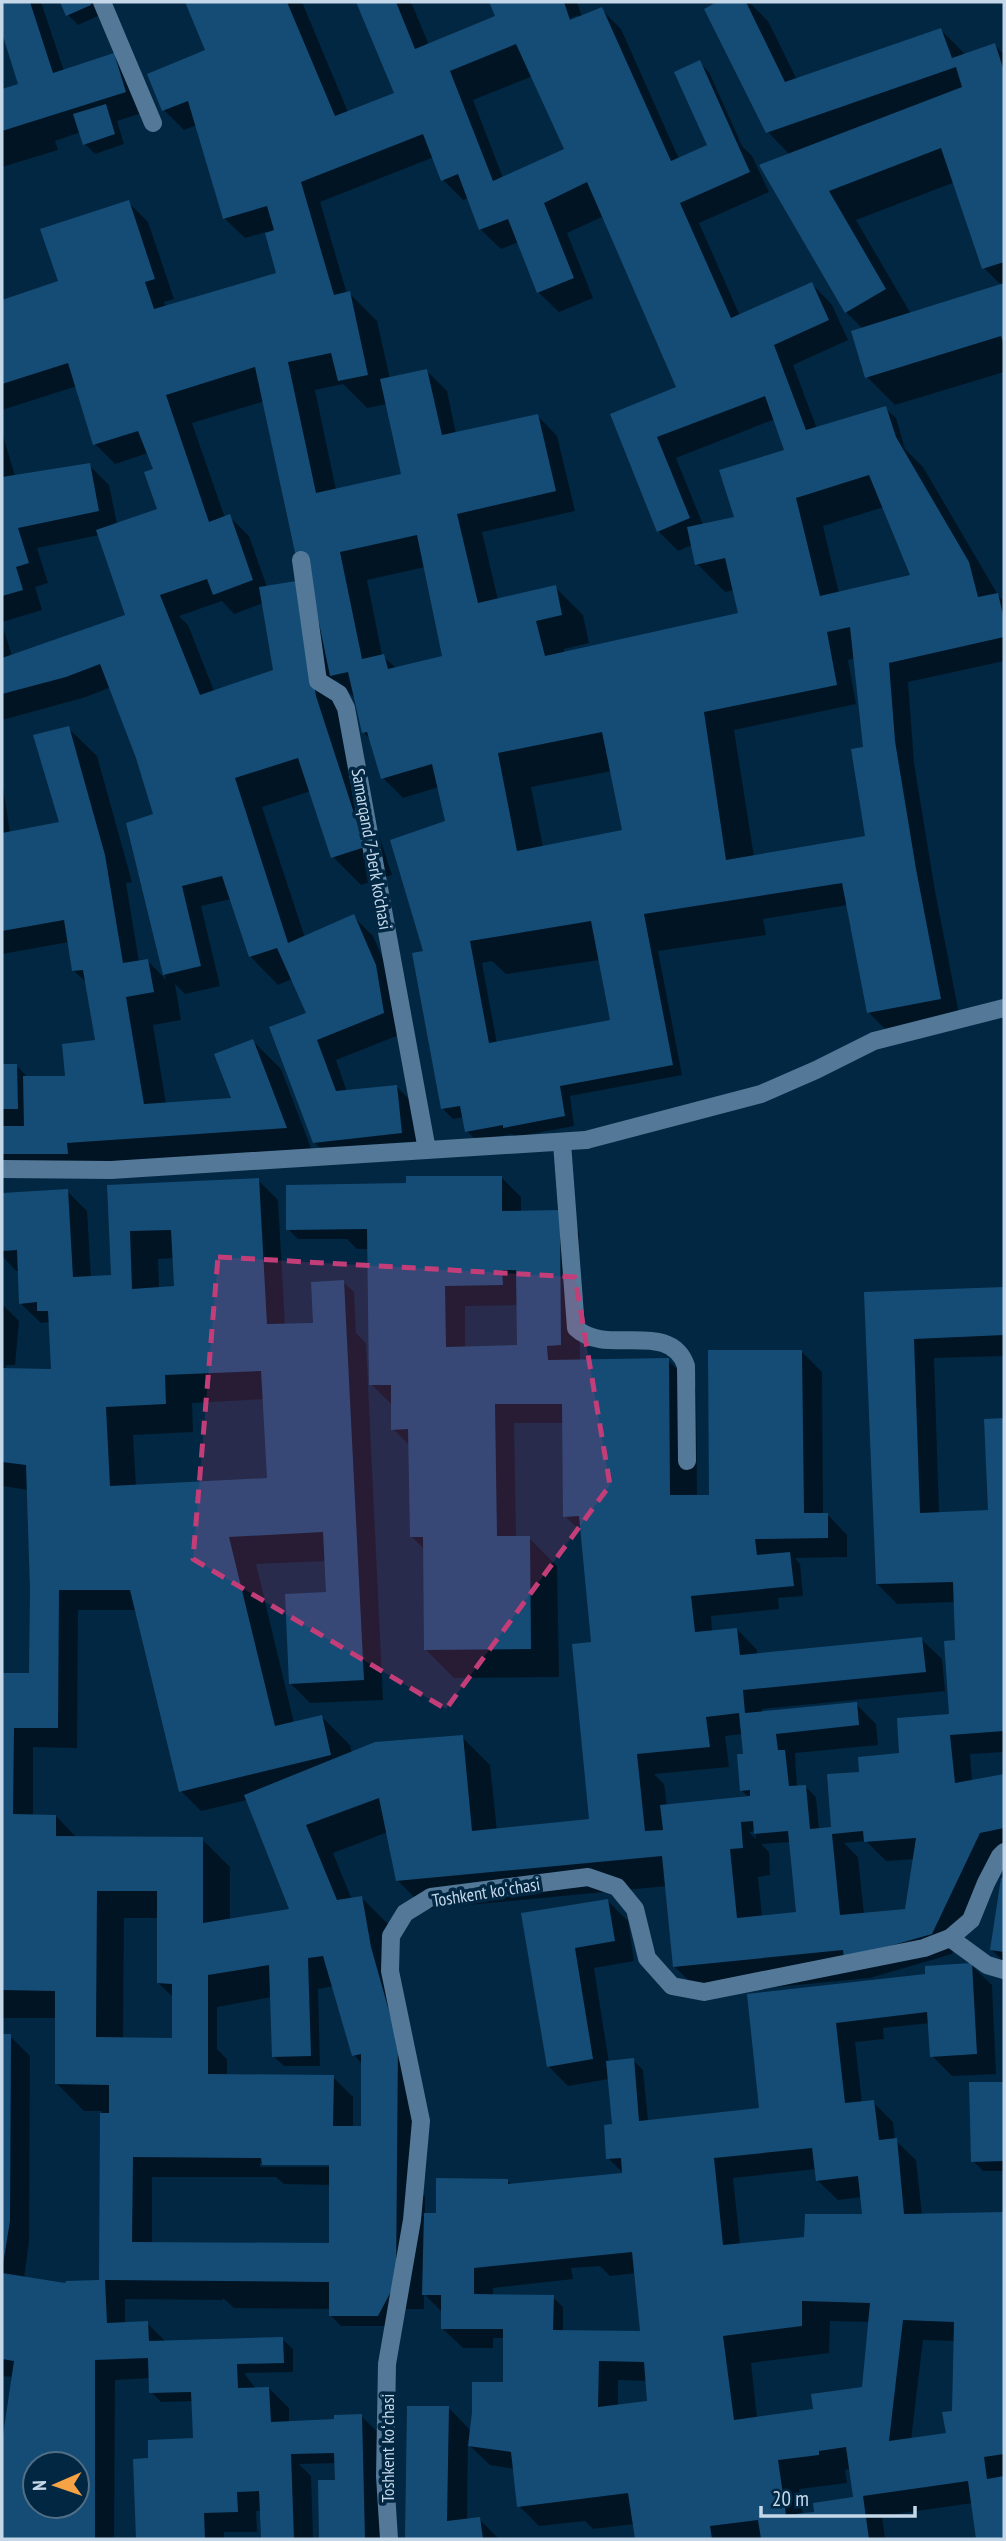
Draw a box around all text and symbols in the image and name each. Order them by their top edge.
street label: Samarqand 7-berk ko'chasi [346,767,398,931]
street label: Toshkent koʻchasi [430,1872,542,1912]
street label: Toshkent koʻchasi [376,2394,399,2502]
north arrow [21,2450,91,2520]
scale bar [761,2474,915,2518]
text: N [27,2480,51,2491]
text: 20 m [772,2485,809,2512]

